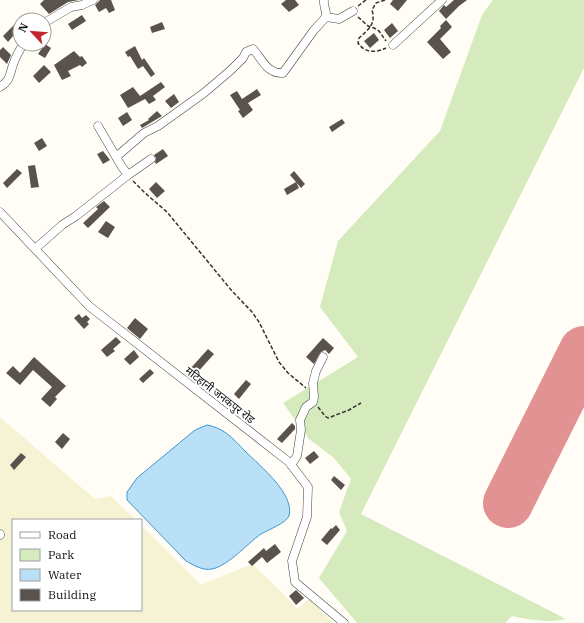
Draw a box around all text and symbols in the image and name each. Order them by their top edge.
north arrow [12,12,52,52]
text: N [15,20,31,35]
street label: मटिहानी जनकपुर रोड [182,363,258,427]
legend [12,519,142,611]
text: Road [48,527,77,542]
text: Park [48,547,74,562]
text: Water [48,567,82,582]
text: Building [48,587,96,602]

